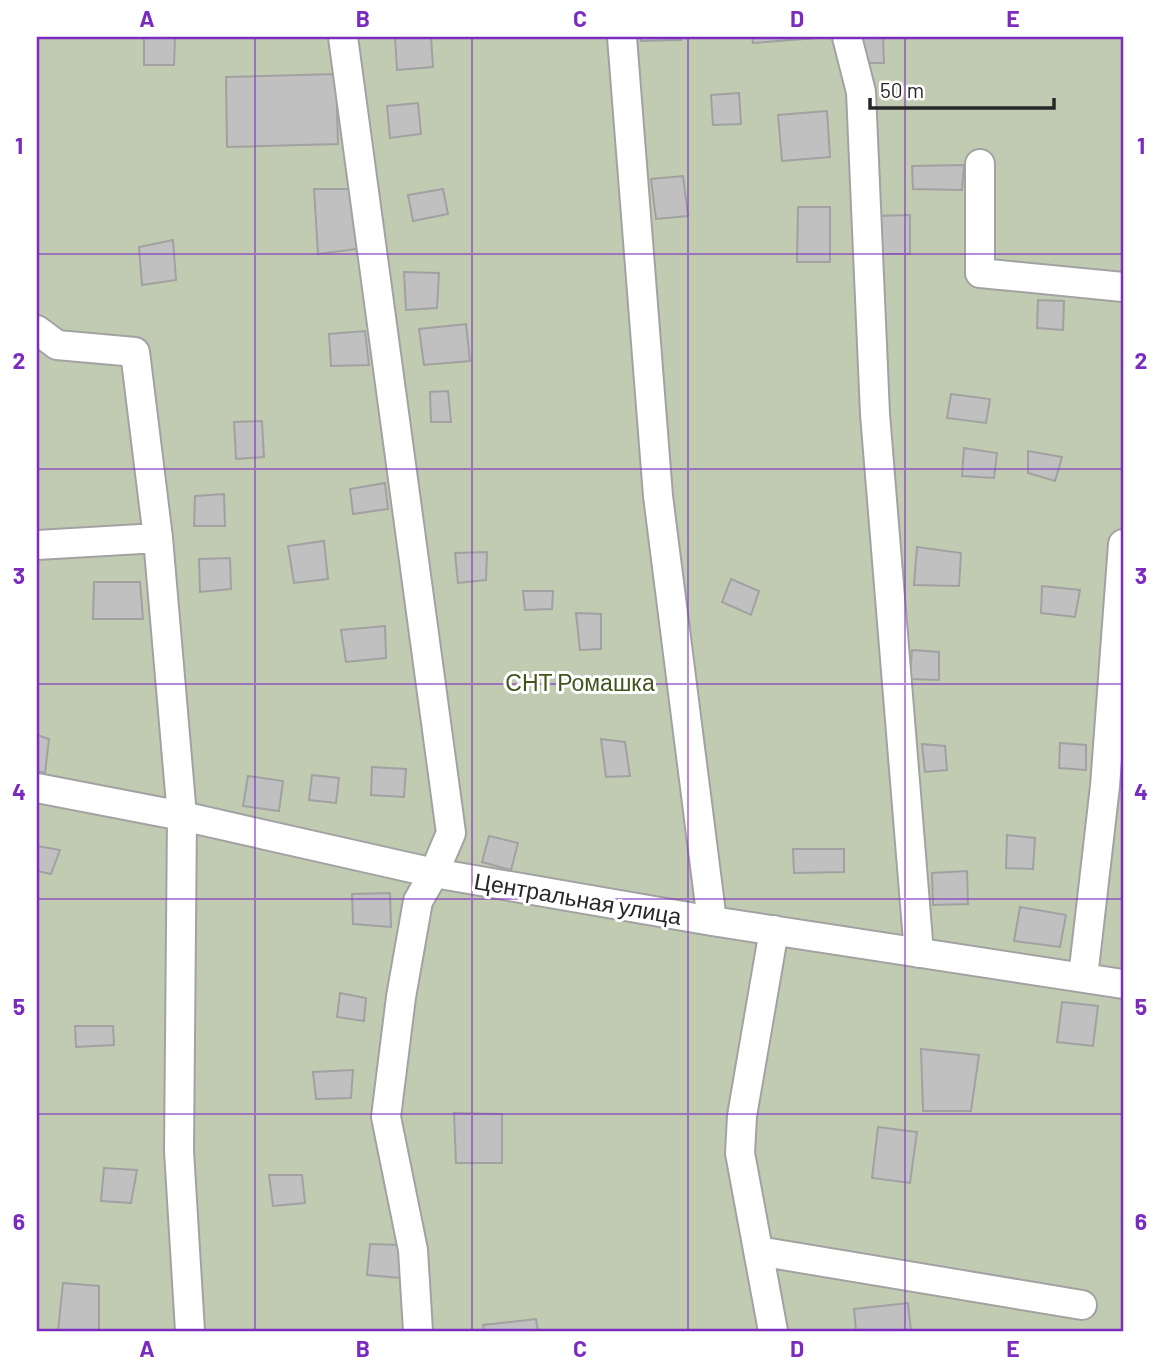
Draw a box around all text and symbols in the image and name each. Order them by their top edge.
text: A [139,4,155,32]
text: B [356,4,370,32]
text: C [573,4,587,32]
text: D [790,4,804,32]
text: E [1006,4,1020,32]
scale bar [870,66,1053,110]
text: 50 m [880,77,924,102]
text: 1 [15,131,23,159]
text: 1 [1137,131,1145,159]
text: 2 [13,346,25,374]
text: 2 [1135,346,1147,374]
text: 3 [13,561,25,589]
text: 3 [1135,561,1147,589]
park label: СНТ Ромашка [505,668,655,696]
text: 4 [12,777,26,805]
text: 4 [1134,777,1148,805]
street label: Центральная улица [472,866,684,930]
text: 5 [13,992,25,1020]
text: 5 [1135,992,1147,1020]
text: 6 [13,1207,25,1235]
text: 6 [1135,1207,1147,1235]
text: A [139,1334,155,1362]
text: B [356,1334,370,1362]
text: C [573,1334,587,1362]
text: D [790,1334,804,1362]
text: E [1006,1334,1020,1362]

